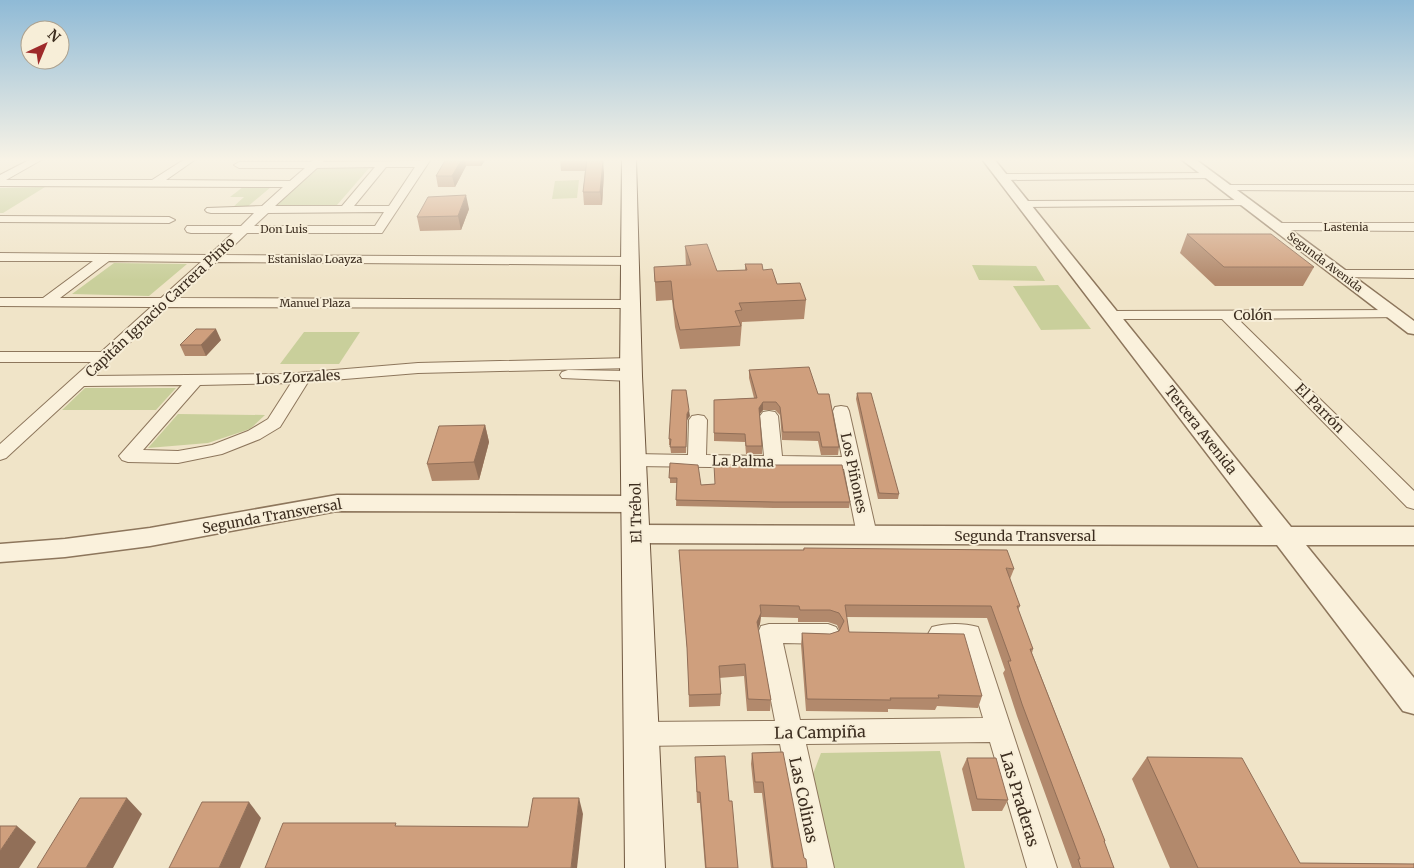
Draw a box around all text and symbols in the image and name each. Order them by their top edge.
north arrow [20,20,70,70]
text: N [44,25,64,46]
street label: Lastenia [1323,220,1369,234]
street label: Don Luis [260,222,308,236]
street label: Segunda Avenida [1284,229,1366,295]
street label: Capitán Ignacio Carrera Pinto [82,233,238,381]
street label: Estanislao Loayza [267,252,363,266]
street label: Manuel Plaza [280,296,350,310]
street label: Colón [1234,306,1272,324]
street label: Los Zorzales [255,366,341,388]
street label: El Parrón [1291,379,1349,437]
street label: Tercera Avenida [1161,382,1242,478]
street label: Los Piñones [837,431,871,515]
street label: La Palma [712,451,775,471]
street label: El Trébol [626,482,646,544]
street label: Segunda Transversal [201,495,344,537]
street label: Segunda Transversal [954,527,1096,545]
street label: La Campiña [774,721,866,743]
street label: Las Praderas [996,749,1044,849]
street label: Las Colinas [785,755,823,845]

